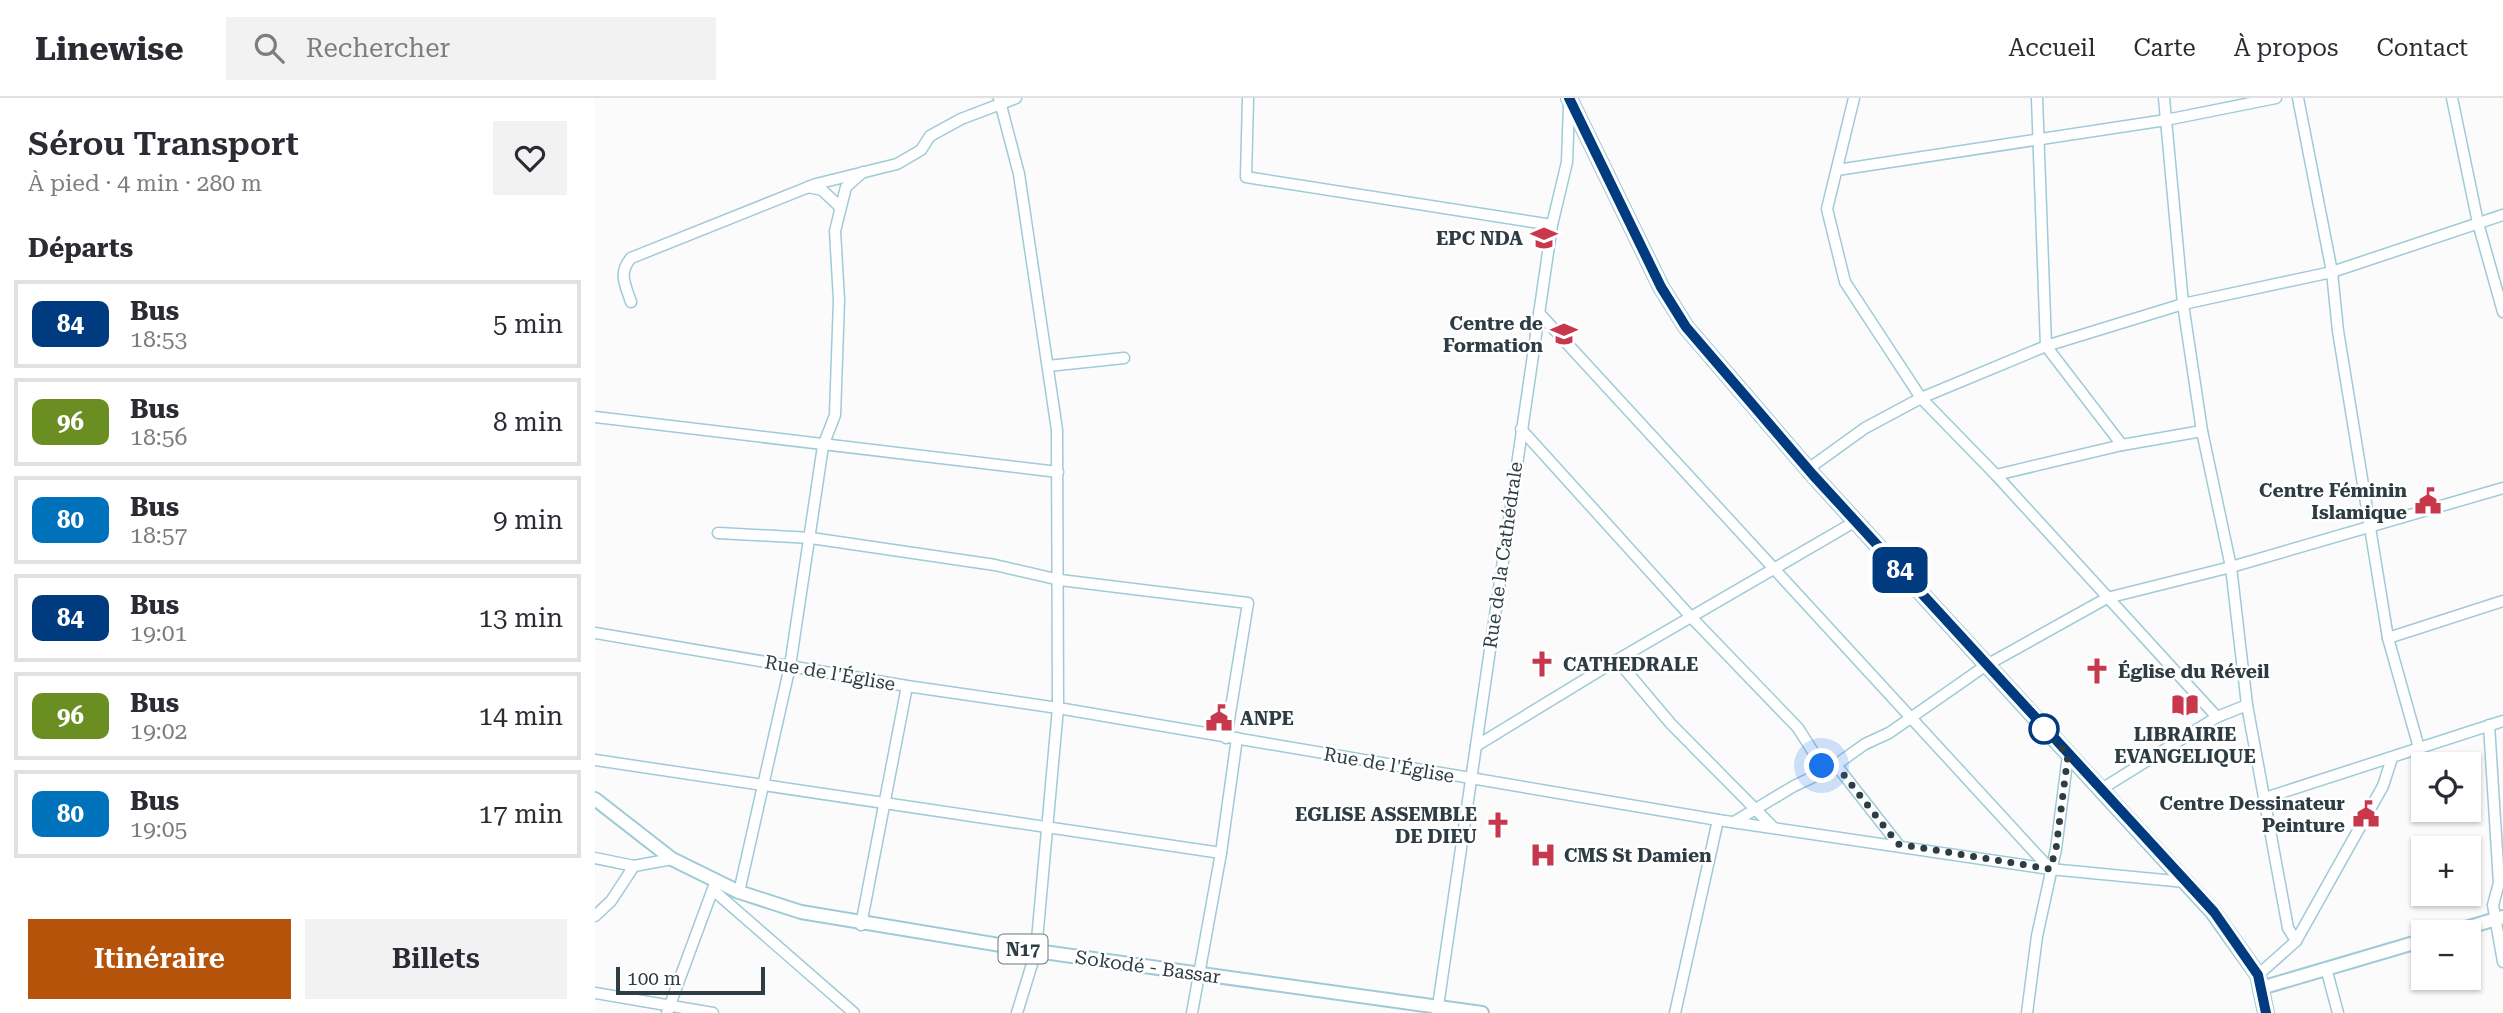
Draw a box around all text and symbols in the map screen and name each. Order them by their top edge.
search box [226,17,716,80]
text: Linewise [35,29,184,68]
icon: search [250,29,288,67]
text: Rechercher [306,33,450,63]
text: Accueil [2009,34,2095,62]
text: Carte [2133,34,2196,62]
text: À propos [2234,34,2338,62]
text: Contact [2376,34,2468,62]
button: heart [493,121,567,195]
text: Sérou Transport [28,124,299,163]
text: À pied · 4 min · 280 m [28,170,262,197]
school or university icon: EPC NDA [1529,223,1559,253]
place label: EPC NDA [1436,227,1523,250]
text: Départs [28,233,133,263]
text: Bus [130,296,179,326]
text: 5 min [493,309,563,339]
text: 84 [57,310,84,338]
place label: Centre de Formation [1443,312,1543,357]
school or university icon: Centre de Formation [1549,319,1579,349]
text: 18:53 [130,326,187,353]
text: Bus [130,394,179,424]
text: 8 min [493,407,563,437]
text: 96 [57,408,84,436]
text: 18:56 [130,424,187,451]
street label: Rue de la Cathédrale [1479,460,1527,650]
place label: Centre Féminin Islamique [2259,479,2407,524]
public building icon: Centre Féminin Islamique [2413,486,2443,516]
text: Bus [130,492,179,522]
text: 9 min [493,505,563,535]
text: 80 [57,506,84,534]
text: 18:57 [130,522,187,549]
line badge: 84 [1869,547,1931,593]
text: 84 [1887,556,1913,584]
text: Bus [130,590,179,620]
text: 13 min [479,603,563,633]
text: 84 [57,604,84,632]
text: 19:01 [130,620,187,647]
church icon: CATHEDRALE [1527,649,1557,679]
street label: Rue de l'Église [763,650,897,696]
place label: CATHEDRALE [1563,653,1698,676]
church icon: Église du Réveil [2082,656,2112,686]
place label: Église du Réveil [2118,660,2270,683]
text: Bus [130,688,179,718]
library icon: LIBRAIRIE EVANGELIQUE [2170,690,2200,720]
text: 14 min [479,701,563,731]
text: 96 [57,702,84,730]
public building icon: ANPE [1204,703,1234,733]
place label: ANPE [1240,707,1294,730]
unlabelled marker [2029,714,2059,744]
text: 19:02 [130,718,187,745]
place label: LIBRAIRIE EVANGELIQUE [2114,723,2256,768]
street label: Rue de l'Église [1322,742,1456,788]
your location [1804,748,1839,783]
map controls [2411,752,2481,990]
button: locate [2411,752,2481,822]
text: Bus [130,786,179,816]
place label: Centre Dessinateur Peinture [2159,792,2345,837]
text: 17 min [479,799,563,829]
public building icon: Centre Dessinateur Peinture [2351,799,2381,829]
text: 80 [57,800,84,828]
place label: EGLISE ASSEMBLE DE DIEU [1295,803,1477,848]
church icon: EGLISE ASSEMBLE DE DIEU [1483,810,1513,840]
text: 19:05 [130,816,187,843]
button: + [2411,836,2481,906]
hospital icon: CMS St Damien [1528,840,1558,870]
place label: CMS St Damien [1564,844,1712,867]
button: Itinéraire [28,919,291,999]
button: Billets [305,919,567,999]
button: − [2411,920,2481,990]
road number: N17 [999,934,1047,964]
street label: Sokodé - Bassar [1074,945,1222,989]
scale bar [616,964,765,996]
text: 100 m [627,967,681,990]

